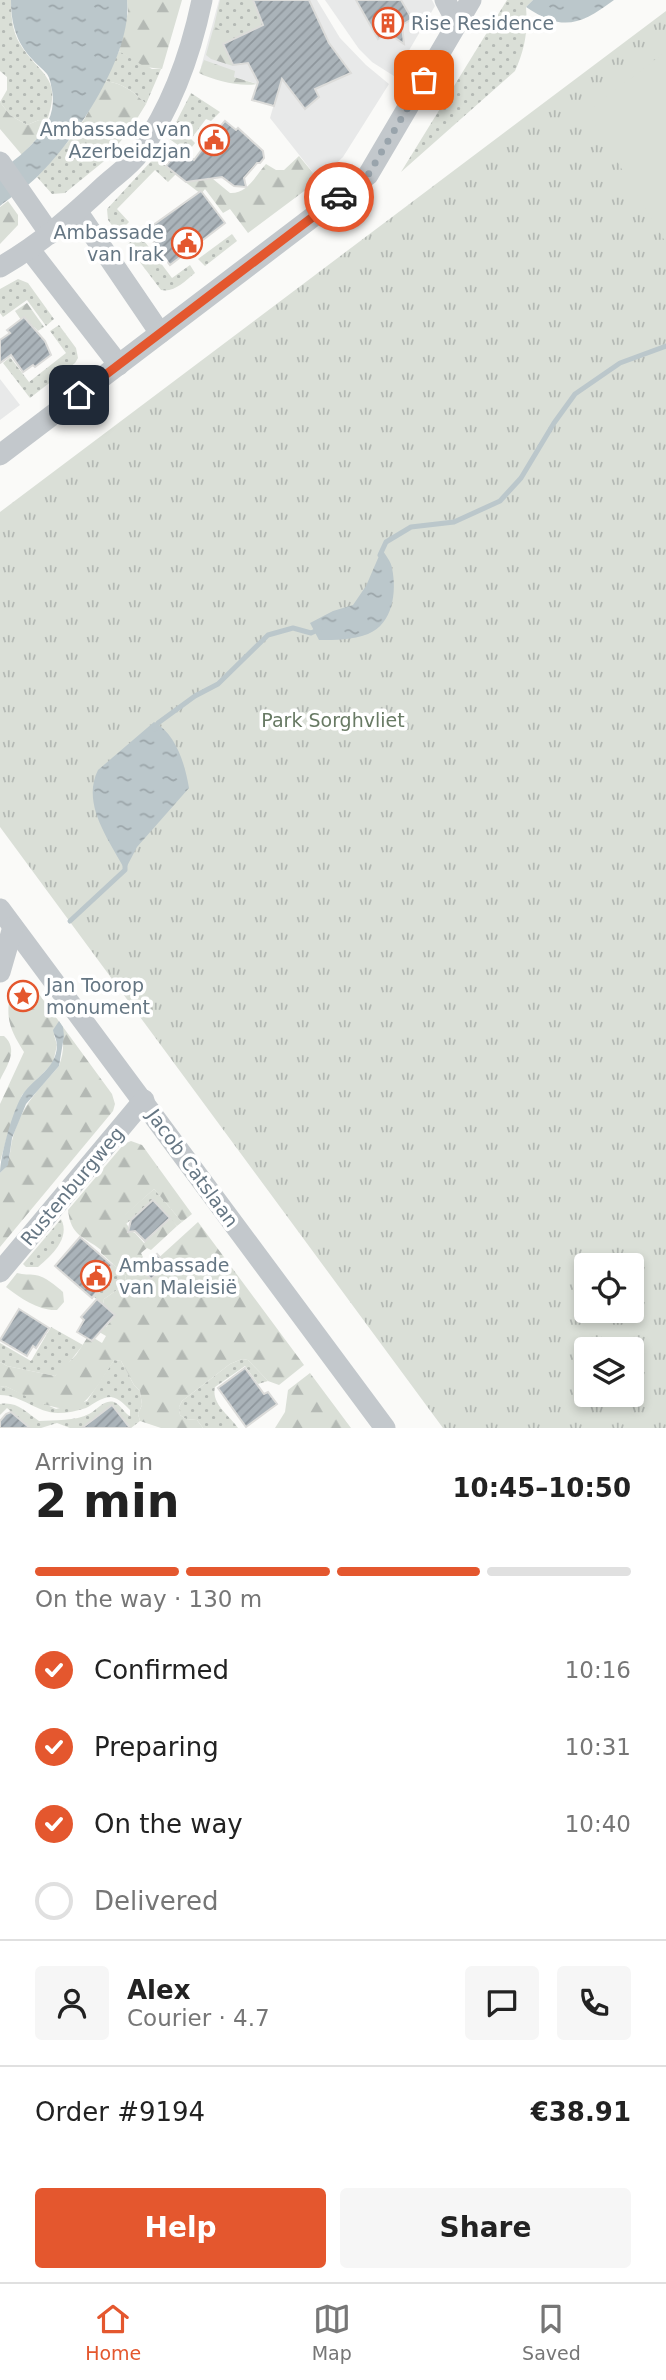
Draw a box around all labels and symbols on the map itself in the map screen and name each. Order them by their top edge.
building icon: Rise Residence [371,6,405,40]
place label: Rise Residence [411,12,554,34]
pin [394,50,454,110]
place label: Ambassade van Azerbeidzjan [40,118,191,162]
public building icon: Ambassade van Azerbeidzjan [197,123,231,157]
courier [304,162,374,232]
place label: Ambassade van Irak [54,221,164,265]
public building icon: Ambassade van Irak [170,226,204,260]
pin [49,365,109,425]
park label: Park Sorghvliet [261,709,405,731]
place label: Jan Toorop monument [45,974,150,1018]
place icon: Jan Toorop monument [6,979,40,1013]
street label: Jacob Catslaan [142,1104,243,1231]
street label: Rustenburgweg [16,1122,128,1250]
place label: Ambassade van Maleisië [119,1254,237,1298]
public building icon: Ambassade van Maleisië [79,1259,113,1293]

